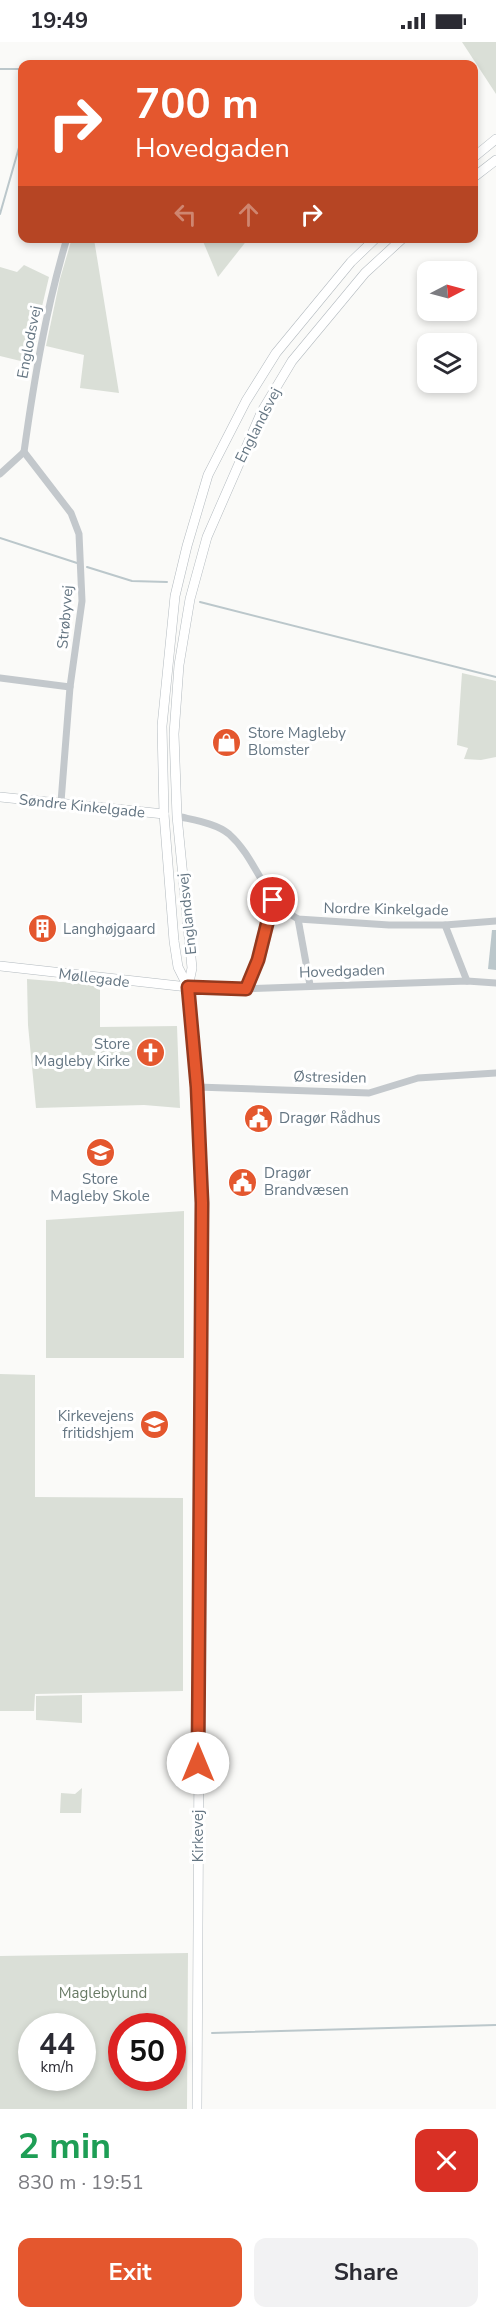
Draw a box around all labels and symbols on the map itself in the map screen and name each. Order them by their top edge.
north arrow [417,261,477,321]
street label: Englodsvej [12,304,46,380]
street label: Englandsvej [230,384,286,466]
street label: Strøbyvej [52,584,78,650]
place label: Store Magleby Blomster [248,723,346,760]
shop icon: Store Magleby Blomster [211,726,243,758]
street label: Søndre Kinkelgade [18,789,146,823]
street label: Englandsvej [173,872,201,956]
pin [247,874,298,925]
street label: Nordre Kinkelgade [323,898,449,920]
building icon: Langhøjgaard [26,913,58,945]
place label: Langhøjgaard [63,919,156,939]
street label: Hovedgaden [299,960,385,982]
street label: Møllegade [57,964,131,992]
place label: Store Magleby Kirke [34,1034,130,1071]
church icon: Store Magleby Kirke [135,1037,167,1069]
street label: Østresiden [293,1066,367,1088]
public building icon: Dragør Rådhus [242,1102,274,1134]
place label: Dragør Rådhus [279,1108,381,1128]
school or university icon: Store Magleby Skole [84,1136,116,1168]
place label: Dragør Brandvæsen [264,1163,349,1200]
public building icon: Dragør Brandvæsen [227,1166,259,1198]
place label: Store Magleby Skole [50,1169,150,1206]
place label: Kirkevejens fritidshjem [58,1406,134,1443]
school or university icon: Kirkevejens fritidshjem [139,1409,171,1441]
position arrow [166,1731,230,1795]
street label: Kirkevej [188,1810,208,1862]
park label: Maglebylund [59,1983,147,2003]
speed limit sign: 50 [108,2013,186,2091]

